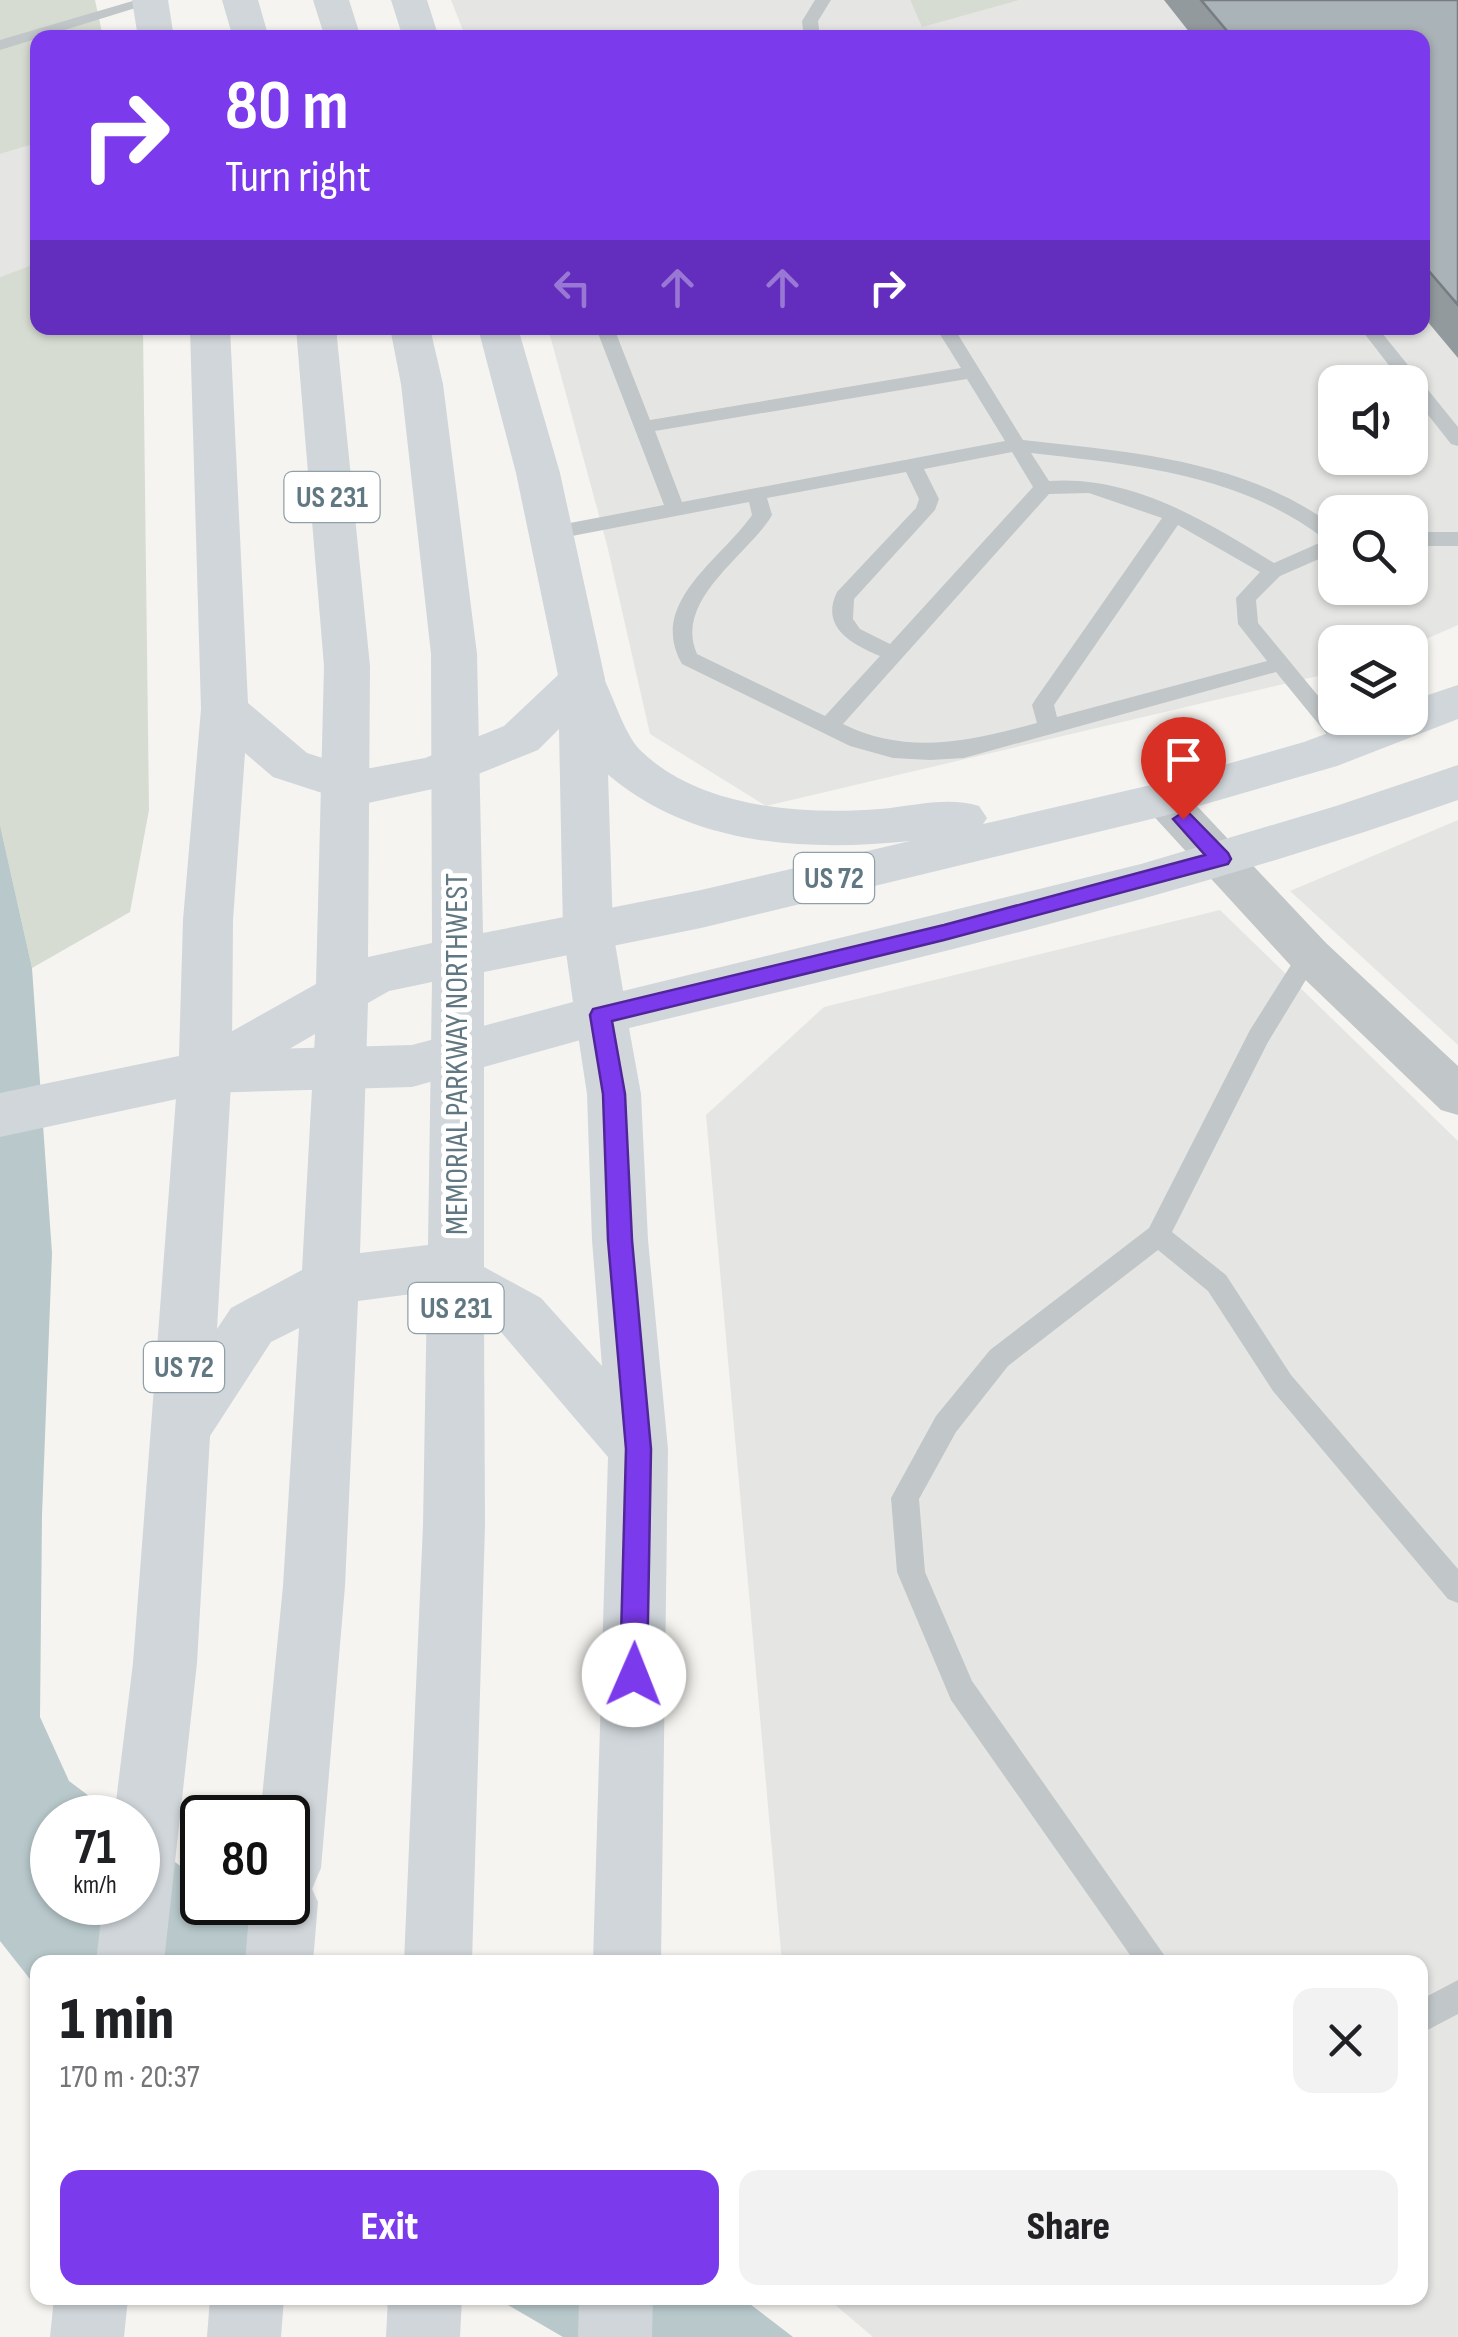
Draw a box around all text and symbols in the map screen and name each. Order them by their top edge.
text: 80 m [225,65,349,149]
icon: right [60,70,190,200]
text: Turn right [225,150,371,205]
icon: left [545,260,600,315]
icon: ahead [650,260,705,315]
icon: ahead [755,260,810,315]
icon: right [860,260,915,315]
map controls [1318,365,1428,735]
button: sound [1318,365,1428,475]
road number: US 231 [284,472,380,522]
button: search [1318,495,1428,605]
button: layers [1318,625,1428,735]
pin [1141,717,1226,820]
icon: arrive [1156,732,1211,787]
road number: US 72 [794,853,874,903]
street label: MEMORIAL PARKWAY NORTHWEST [438,873,477,1235]
road number: US 231 [408,1283,504,1333]
road number: US 72 [144,1342,224,1392]
position arrow [582,1623,686,1727]
speed limit sign: 80 [180,1795,310,1925]
text: 71 [74,1818,116,1878]
text: km/h [73,1870,117,1901]
text: 1 min [60,1984,174,2056]
button: close [1293,1988,1398,2093]
text: 170 m · 20:37 [60,2058,200,2097]
button: Exit [60,2170,719,2285]
button: Share [739,2170,1398,2285]

